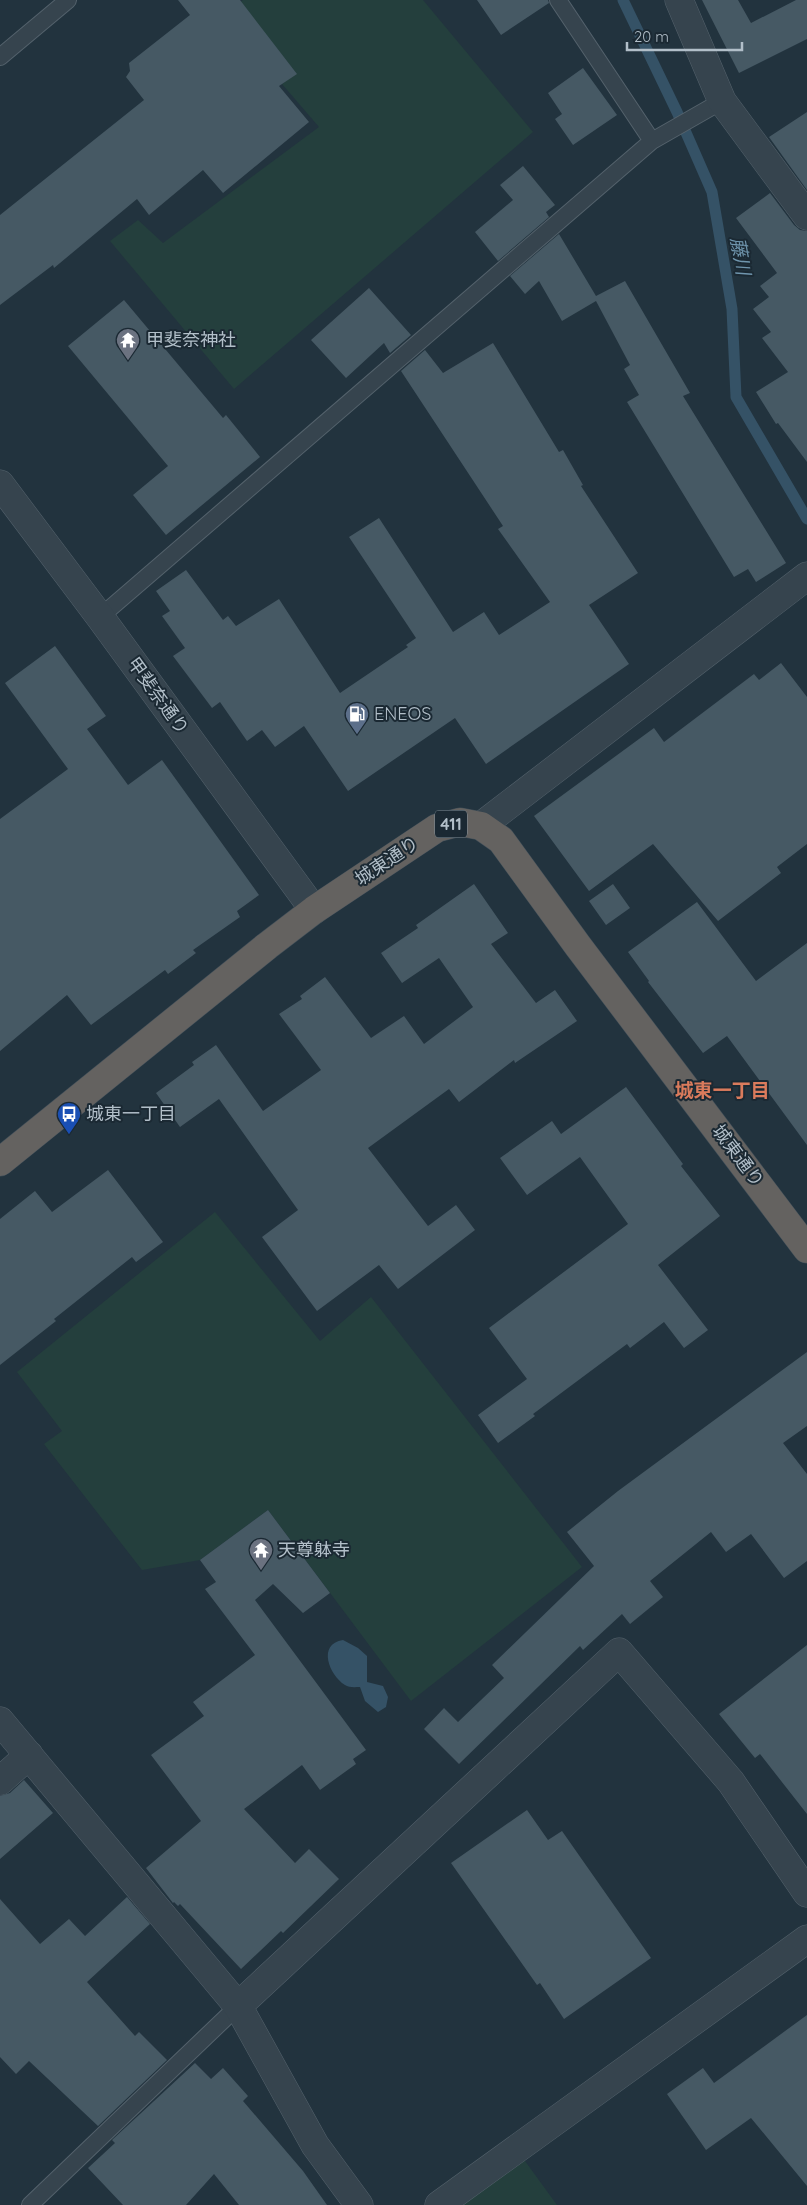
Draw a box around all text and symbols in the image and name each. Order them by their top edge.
scale bar [627,20,742,52]
text: 20 m [634,27,669,46]
water label: 藤川 [726,235,756,279]
temple icon: 甲斐奈神社 [115,327,141,361]
place label: 甲斐奈神社 [146,328,236,351]
street label: 甲斐奈通り [123,653,194,739]
fuel station icon: ENEOS [344,701,370,735]
place label: ENEOS [374,702,431,725]
road number: 411 [435,811,467,838]
street label: 城東通り [350,831,423,890]
district label: 城東一丁目 [674,1078,770,1102]
bus stop icon: 城東一丁目 [56,1101,82,1135]
place label: 城東一丁目 [86,1102,176,1125]
street label: 城東通り [708,1120,769,1191]
temple icon: 天尊躰寺 [248,1537,274,1571]
place label: 天尊躰寺 [278,1538,350,1561]

